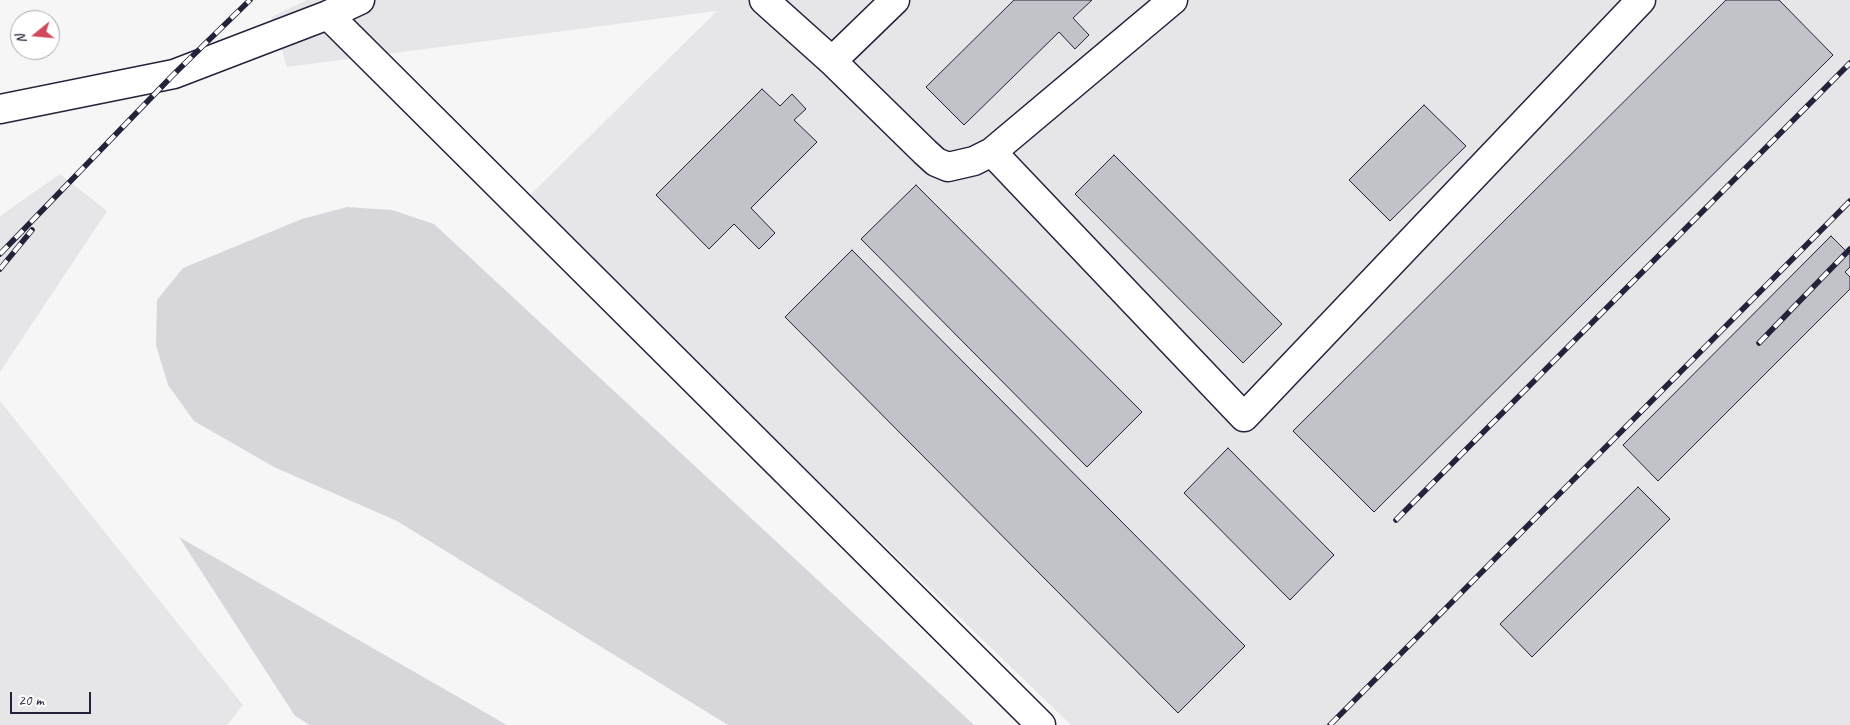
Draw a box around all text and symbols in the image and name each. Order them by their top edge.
north arrow [10,10,60,60]
text: N [12,33,31,46]
scale bar [12,682,94,714]
text: 20 m [18,691,44,710]

